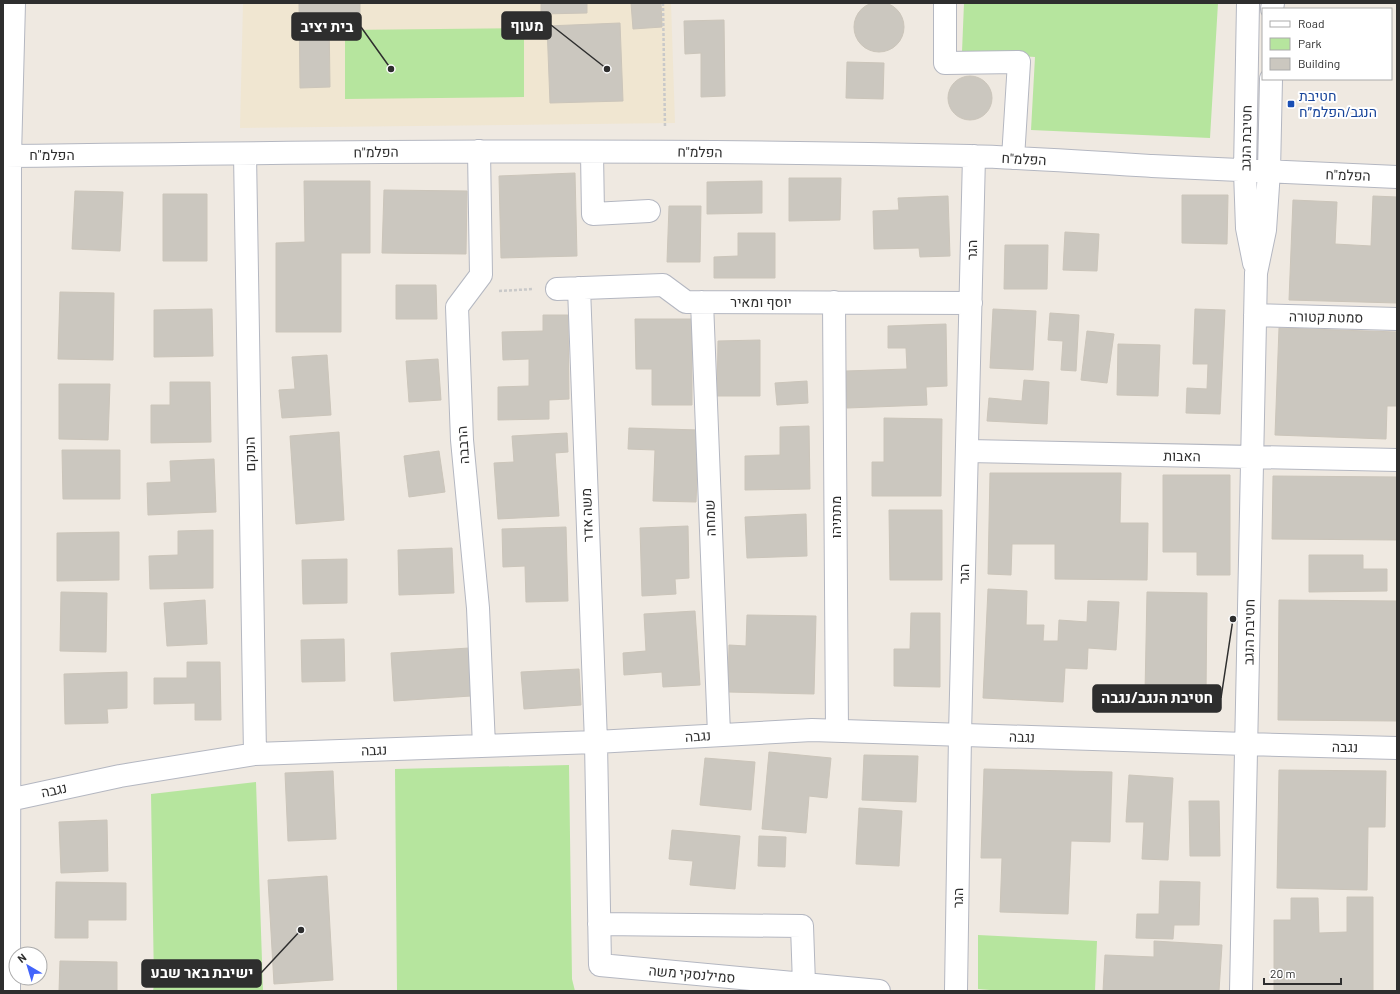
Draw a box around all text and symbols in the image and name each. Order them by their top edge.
legend [1262,8,1392,80]
callout: מעוף [502,12,551,39]
callout: בית יציב [292,13,361,40]
text: מעוף [510,16,544,34]
text: Road [1298,16,1325,30]
text: בית יציב [301,17,353,35]
text: Park [1298,36,1322,50]
text: Building [1298,56,1340,70]
place label: חטיבת הנגב/הפלמ״ח [1299,87,1377,120]
marker: חטיבת הנגב/הפלמ״ח [1286,99,1296,109]
street label: חטיבת הנגב [1236,105,1255,171]
street label: הפלמ"ח [353,143,399,160]
street label: הפלמ"ח [677,143,723,160]
street label: הפלמ"ח [29,146,75,163]
street label: הפלמ"ח [1001,149,1047,168]
street label: הפלמ"ח [1325,165,1371,184]
street label: הגר [963,240,980,260]
street label: יוסף ומאיר [730,293,792,310]
street label: סמטת קטורה [1289,307,1363,326]
street label: הרבבה [453,425,472,465]
street label: הנוקם [241,436,258,472]
street label: האבות [1163,447,1201,464]
street label: משה אדר [577,488,596,542]
street label: מתתיהו [827,496,844,538]
street label: שמחה [700,499,719,537]
street label: הגר [955,564,972,584]
street label: חטיבת הנגב [1239,599,1258,665]
callout: חטיבת הנגב/נגבה [1093,685,1221,712]
text: חטיבת הנגב/נגבה [1101,688,1213,706]
street label: נגבה [684,726,712,745]
street label: נגבה [1009,728,1035,745]
street label: נגבה [1332,738,1358,755]
street label: נגבה [361,741,387,758]
street label: נגבה [39,778,68,801]
street label: הגר [949,888,966,908]
north arrow [8,946,48,986]
text: N [15,950,28,965]
callout: ישיבת באר שבע [142,960,261,987]
scale bar [1264,960,1341,986]
street label: סמילנסקי משה [648,961,736,986]
text: ישיבת באר שבע [151,963,253,981]
text: 20 m [1270,966,1296,980]

